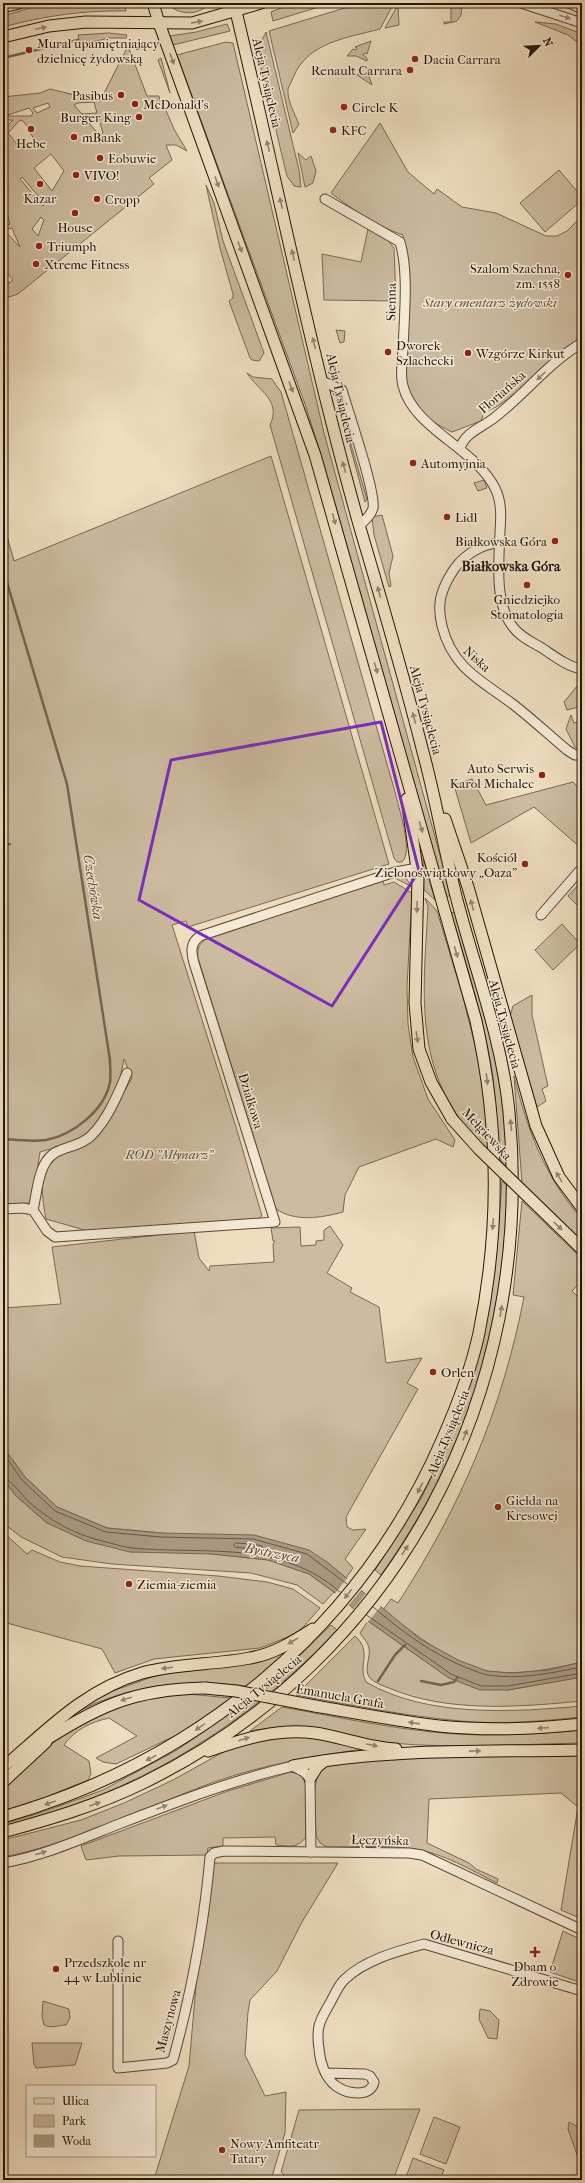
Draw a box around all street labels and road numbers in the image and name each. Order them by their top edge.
street label: Aleja Tysiąclecia [249,36,285,130]
street label: Sienna [383,282,399,321]
street label: Aleja Tysiąclecia [323,351,359,445]
street label: Floriańska [475,367,529,417]
street label: Niska [460,643,494,676]
street label: Aleja Tysiąclecia [407,663,445,757]
street label: Aleja Tysiąclecia [486,977,524,1071]
street label: Działkowa [235,1071,267,1132]
street label: Mełgiewska [459,1105,516,1164]
street label: Aleja Tysiąclecia [423,1387,473,1479]
street label: Aleja Tysiąclecia [223,1651,305,1721]
street label: Emanuela Grafa [295,1681,386,1711]
street label: Łęczyńska [351,1832,410,1848]
street label: Odlewnicza [428,1926,497,1958]
street label: Maszynowa [152,1987,184,2054]

